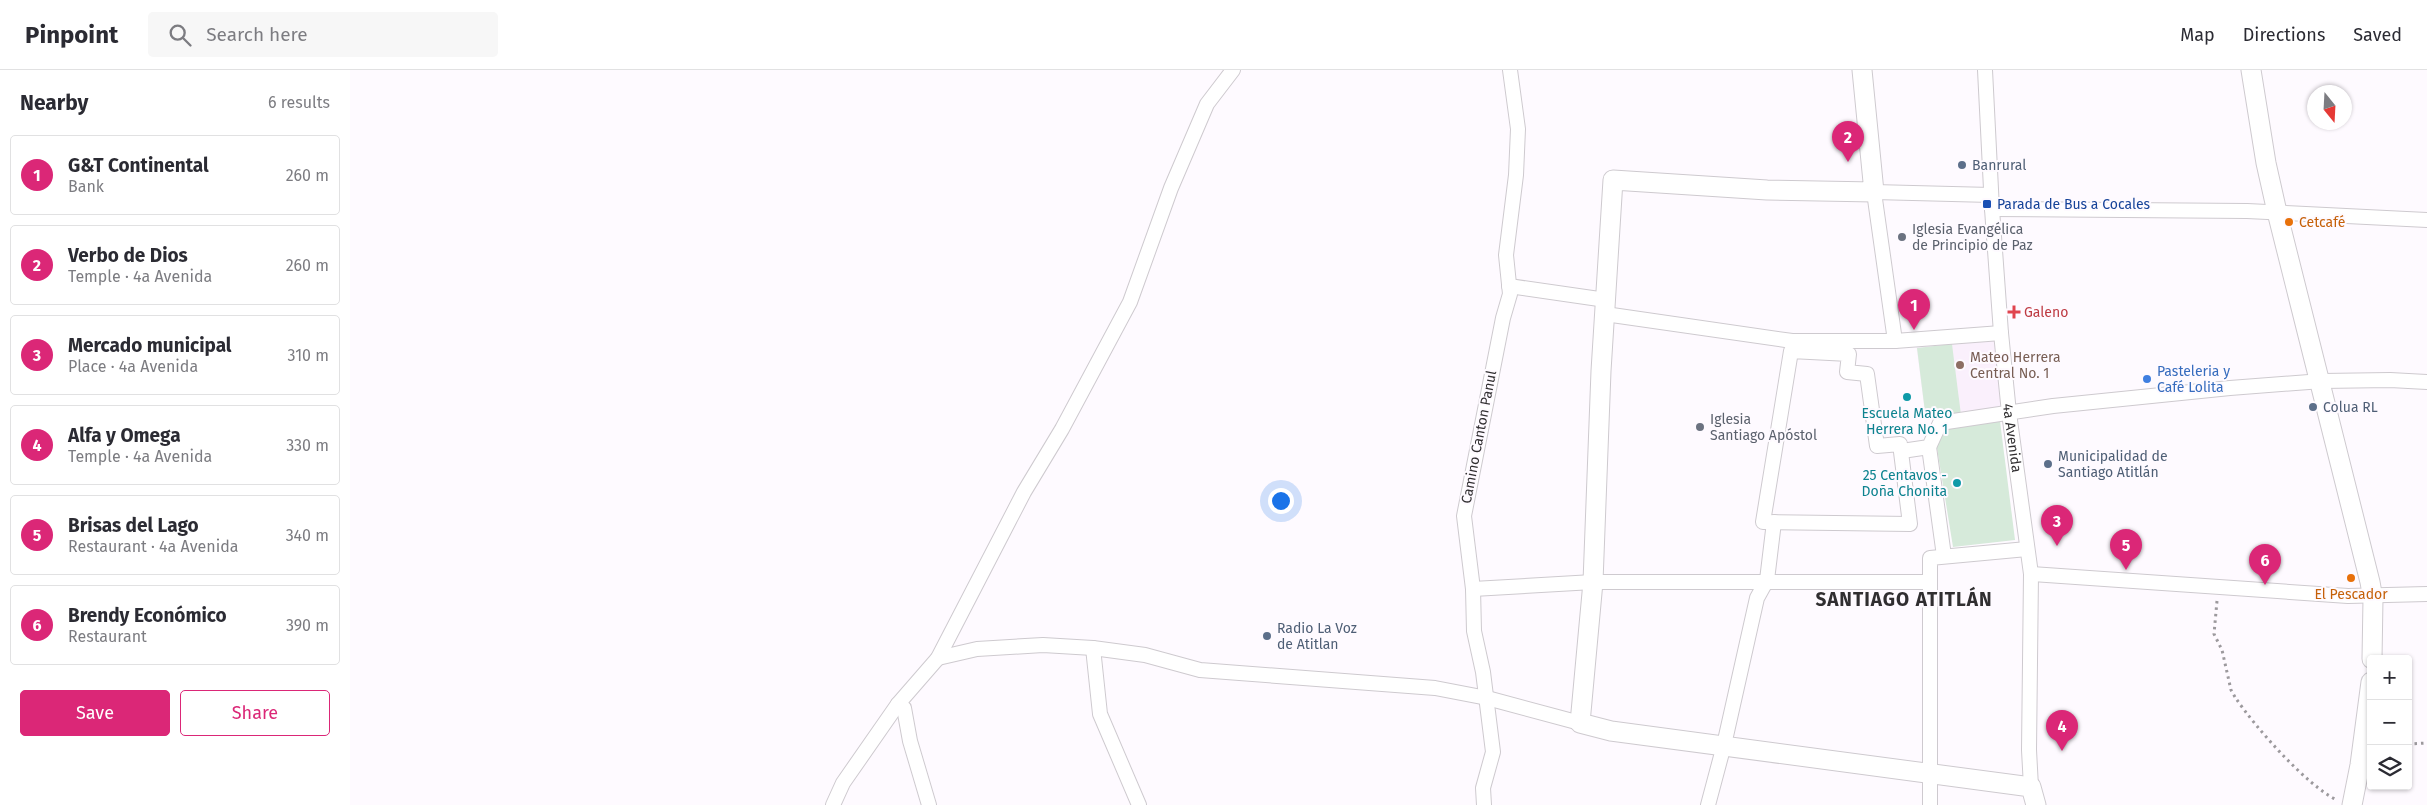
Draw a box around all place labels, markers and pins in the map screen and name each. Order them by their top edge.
pin: 2 [1832,121,1864,162]
place label: Banrural [1972,157,2026,174]
marker: Banrural [1956,159,1968,171]
place label: Parada de Bus a Cocales [1997,196,2151,213]
marker: Parada de Bus a Cocales [1981,198,1993,210]
place label: Cetcafé [2299,214,2345,231]
marker: Cetcafé [2283,216,2295,228]
place label: Iglesia Evangélica de Principio de Paz [1912,221,2033,254]
marker: Iglesia Evangélica de Principio de Paz [1896,231,1908,243]
pin: 1 [1898,289,1930,330]
place label: Galeno [2024,304,2068,321]
marker: Galeno [2008,306,2020,318]
place label: Mateo Herrera Central No. 1 [1970,349,2061,382]
marker: Mateo Herrera Central No. 1 [1954,359,1966,371]
place label: Pasteleria y Café Lolita [2157,363,2230,396]
marker: Pasteleria y Café Lolita [2141,373,2153,385]
marker: Escuela Mateo Herrera No. 1 [1901,391,1913,403]
place label: Colua RL [2323,399,2378,416]
marker: Colua RL [2307,401,2319,413]
place label: Escuela Mateo Herrera No. 1 [1862,405,1952,438]
place label: Iglesia Santiago Apóstol [1710,411,1817,444]
marker: Iglesia Santiago Apóstol [1694,421,1706,433]
place label: Municipalidad de Santiago Atitlán [2058,448,2168,481]
marker: Municipalidad de Santiago Atitlán [2042,458,2054,470]
place label: 25 Centavos - Doña Chonita [1861,467,1947,500]
marker: 25 Centavos - Doña Chonita [1951,477,1963,489]
pin: 3 [2041,505,2073,546]
pin: 5 [2110,529,2142,570]
pin: 6 [2249,544,2281,585]
marker: El Pescador [2345,572,2357,584]
place label: El Pescador [2314,586,2388,603]
place label: Radio La Voz de Atitlan [1277,620,1357,653]
marker: Radio La Voz de Atitlan [1261,630,1273,642]
pin: 4 [2046,710,2078,751]

